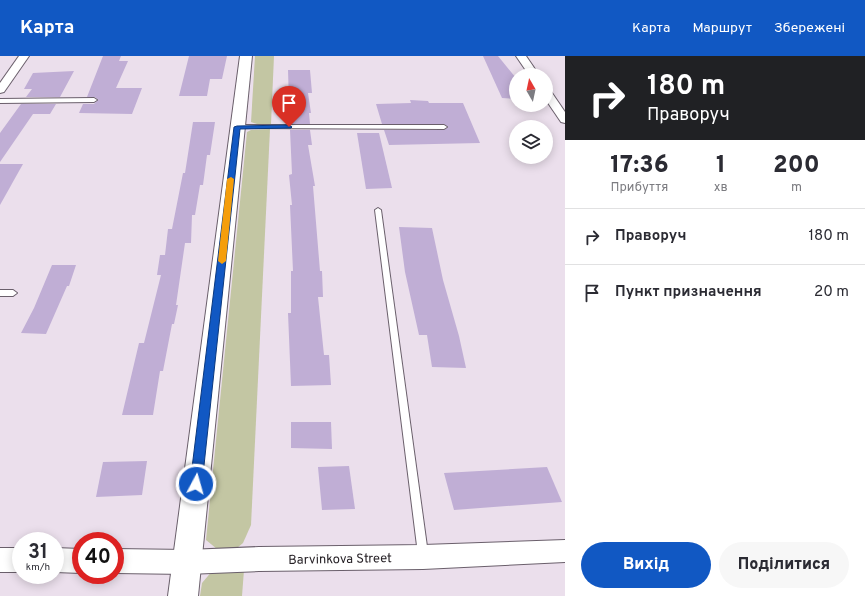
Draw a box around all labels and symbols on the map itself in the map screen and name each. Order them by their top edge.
north arrow [509,68,553,112]
pin [272,86,306,127]
position arrow [175,463,217,505]
speed limit sign: 40 [72,532,124,584]
street label: Barvinkova Street [288,551,392,569]

